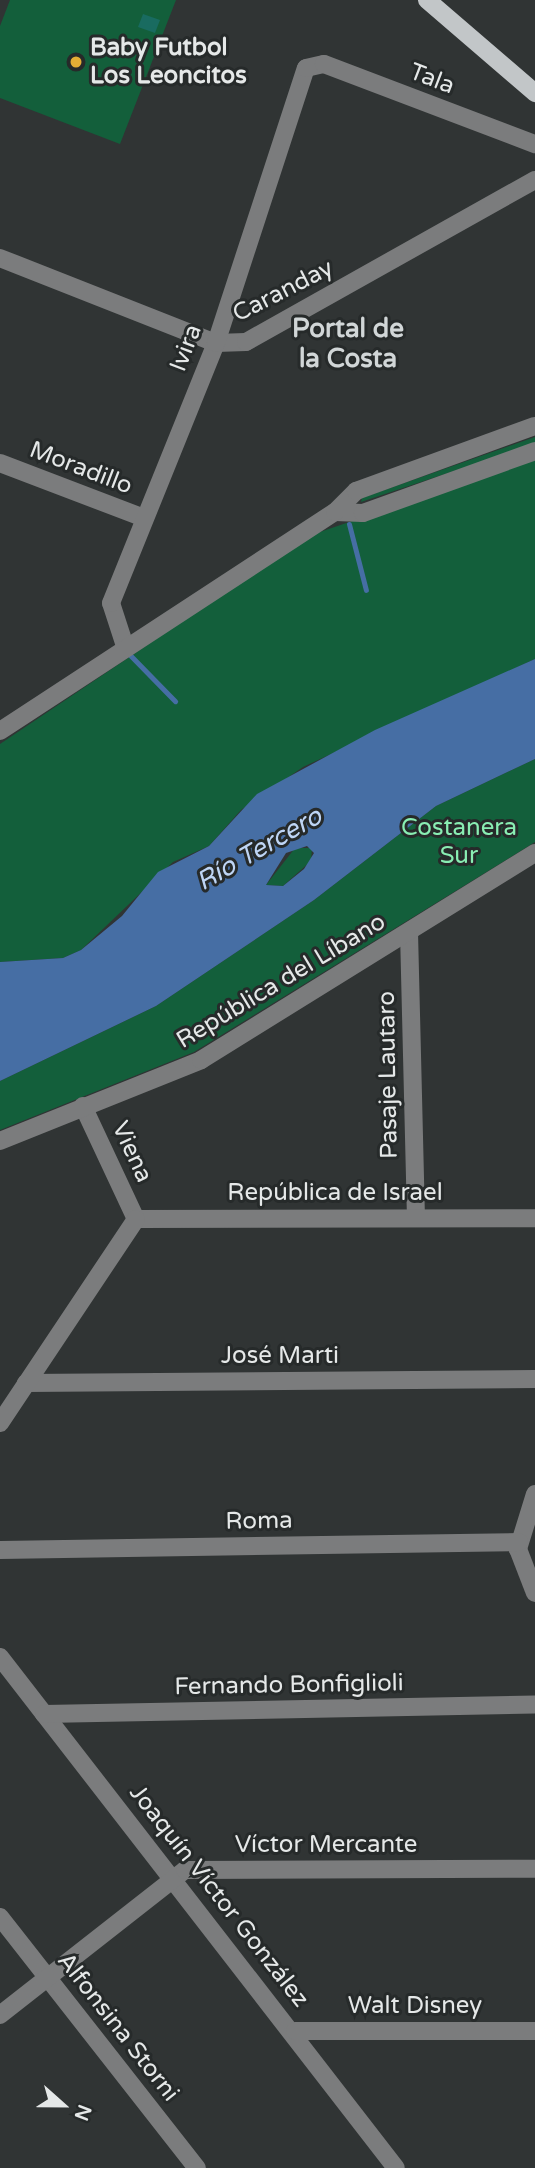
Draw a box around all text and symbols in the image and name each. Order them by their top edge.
place label: Baby Futbol Los Leoncitos [90,34,247,90]
marker: Baby Futbol Los Leoncitos [68,54,84,70]
street label: Tala [406,57,458,101]
street label: Caranday [228,253,338,329]
district label: Portal de la Costa [292,313,404,374]
street label: Ivira [164,320,208,376]
street label: Moradillo [26,435,136,501]
water label: Río Tercero [191,801,327,897]
park label: Costanera Sur [401,814,517,870]
street label: República del Líbano [171,907,391,1055]
street label: Pasaje Lautaro [372,991,404,1159]
street label: Viena [105,1117,159,1187]
street label: República de Israel [227,1179,443,1207]
street label: José Marti [221,1342,339,1370]
street label: Roma [225,1506,293,1536]
street label: Fernando Bonfiglioli [174,1669,404,1701]
street label: Joaquín Víctor González [123,1779,315,2013]
street label: Víctor Mercante [235,1831,417,1859]
street label: Alfonsina Storni [51,1947,185,2107]
street label: Walt Disney [348,1992,482,2020]
north arrow [28,2070,98,2140]
text: N [70,2101,96,2124]

